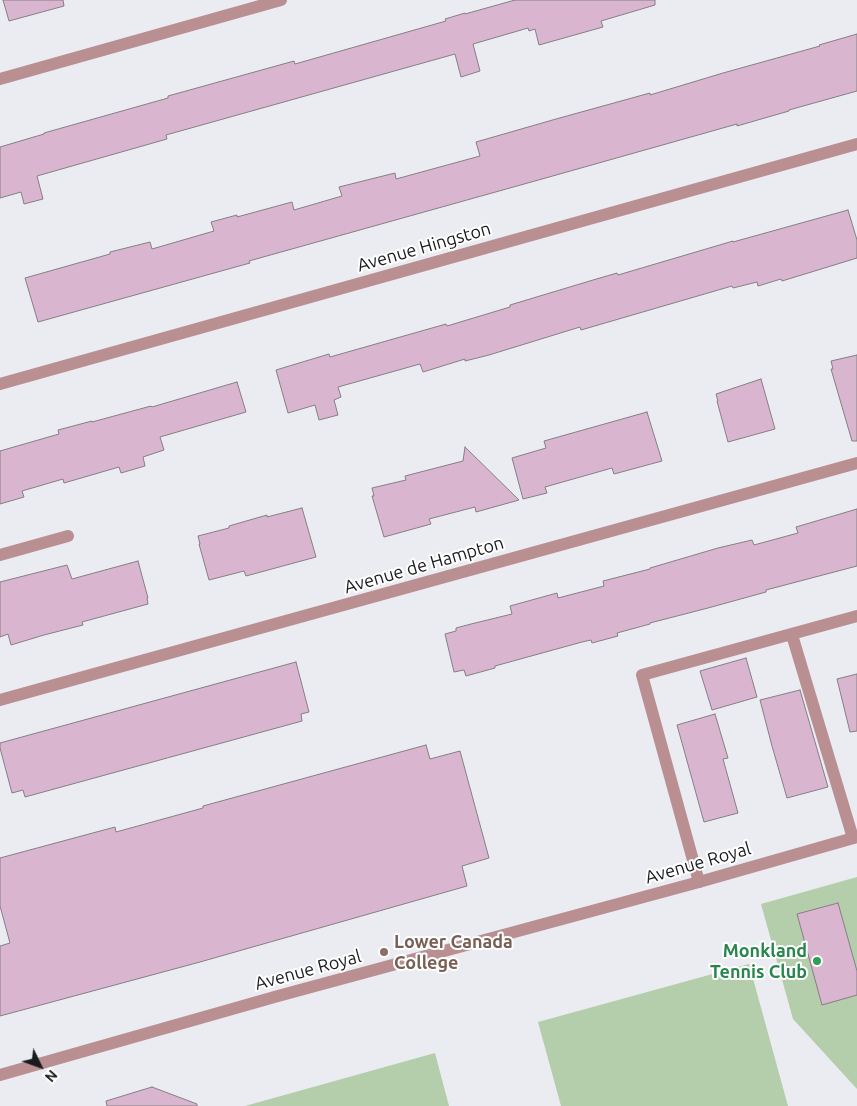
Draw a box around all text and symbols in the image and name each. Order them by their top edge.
street label: Avenue Hingston [355,218,493,276]
street label: Avenue de Hampton [342,532,506,598]
street label: Avenue Royal [643,838,753,888]
place label: Lower Canada College [394,931,513,974]
place label: Monkland Tennis Club [710,940,807,982]
street label: Avenue Royal [253,945,363,995]
marker: Lower Canada College [378,946,390,958]
marker: Monkland Tennis Club [811,955,823,967]
north arrow [15,1041,65,1091]
text: N [42,1067,61,1085]

